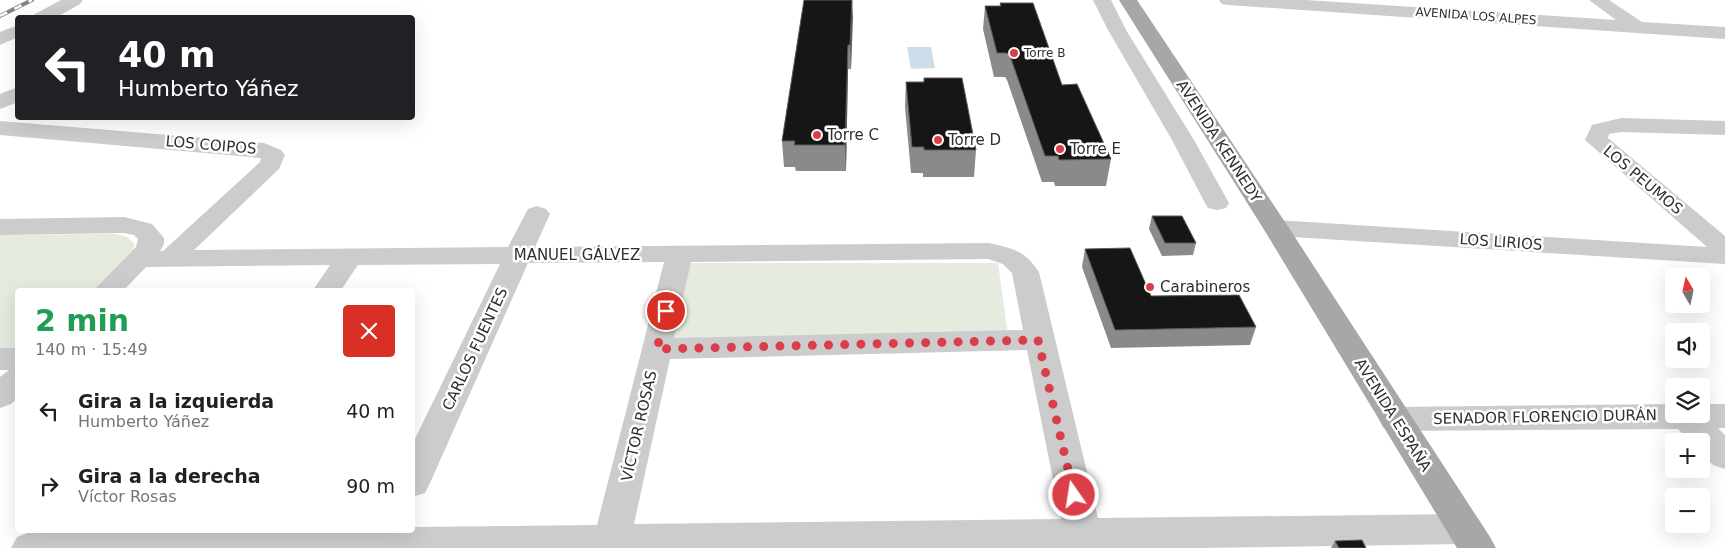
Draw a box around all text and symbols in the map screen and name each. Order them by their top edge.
street label: AVENIDA LOS ALPES [1415,5,1537,27]
icon: left [35,35,100,100]
text: 40 m [118,35,215,75]
place label: Torre B [1023,46,1065,60]
marker: Torre B [1008,47,1020,59]
text: Humberto Yáñez [118,76,298,101]
street label: AVENIDA KENNEDY [1173,76,1266,206]
place label: Torre C [826,126,879,144]
marker: Torre C [811,129,823,141]
place label: Torre D [947,131,1001,149]
street label: LOS COIPOS [165,132,257,158]
marker: Torre D [932,134,944,146]
place label: Torre E [1069,140,1121,158]
street label: LOS PEUMOS [1600,142,1686,218]
marker: Torre E [1054,143,1066,155]
street label: LOS LIRIOS [1459,230,1543,254]
street label: MANUEL GÁLVEZ [514,245,640,264]
north arrow [1665,268,1710,312]
map controls [1665,268,1710,533]
place label: Carabineros [1160,278,1250,296]
marker: Carabineros [1144,281,1156,293]
street label: CARLOS FUENTES [439,285,511,413]
pin [645,290,687,332]
icon: arrive [652,297,680,325]
text: 2 min [35,303,129,338]
button: close [343,305,395,357]
button: sound [1665,323,1710,368]
text: 140 m · 15:49 [35,340,148,359]
street label: AVENIDA ESPAÑA [1351,355,1436,475]
street label: VÍCTOR ROSAS [617,369,660,483]
button: layers [1665,378,1710,423]
text: Gira a la izquierda [78,390,274,412]
icon: left [35,397,63,425]
text: 40 m [346,400,395,422]
street label: SENADOR FLORENCIO DURÁN [1433,405,1657,428]
text: Humberto Yáñez [78,412,209,431]
button: + [1665,433,1710,478]
text: Gira a la derecha [78,465,261,487]
position arrow [1047,468,1099,520]
icon: right [35,472,63,500]
text: 90 m [346,475,395,497]
text: Víctor Rosas [78,487,177,506]
button: − [1665,488,1710,533]

